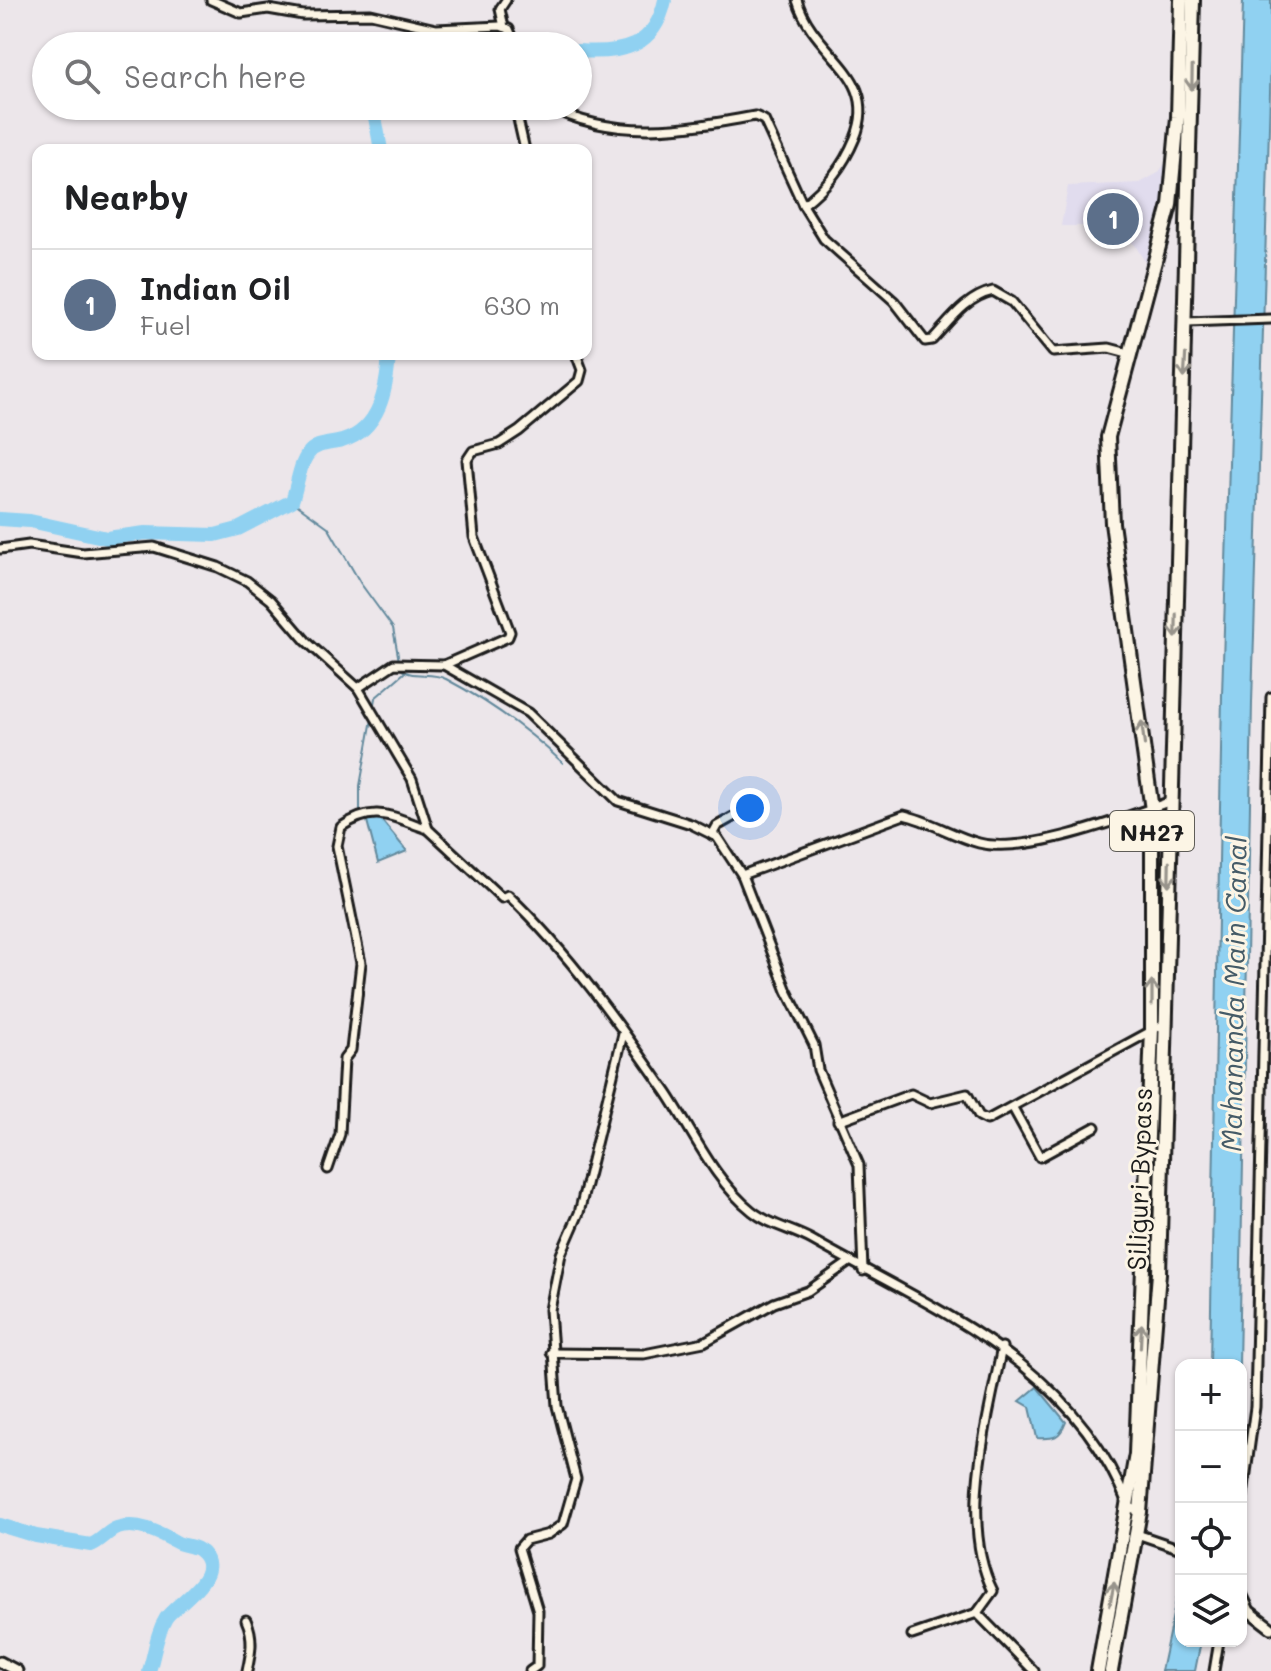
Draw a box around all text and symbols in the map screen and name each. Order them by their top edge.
search box [32,32,592,120]
icon: search [60,54,104,98]
text: Search here [124,56,307,96]
one-way arrow [1185,64,1200,91]
text: Nearby [64,174,189,219]
pin: 1 [1087,189,1139,249]
text: Indian Oil [140,268,291,308]
text: 1 [84,288,96,322]
text: 630 m [484,288,560,322]
text: Fuel [140,308,191,342]
one-way arrow [1177,352,1192,379]
one-way arrow [1168,612,1184,639]
one-way arrow [1135,720,1150,747]
your location [730,788,770,828]
road number: NH27 [1110,811,1194,851]
water label: Mahananda Main Canal [1212,836,1254,1152]
one-way arrow [1161,860,1177,887]
one-way arrow [1144,980,1160,1007]
street label: Siliguri Bypass [1119,1087,1159,1271]
one-way arrow [1133,1323,1148,1350]
map controls [1175,1359,1247,1647]
button: + [1175,1359,1247,1431]
button: − [1175,1431,1247,1503]
button: locate [1175,1503,1247,1575]
button: layers [1175,1575,1247,1647]
one-way arrow [1106,1582,1121,1608]

